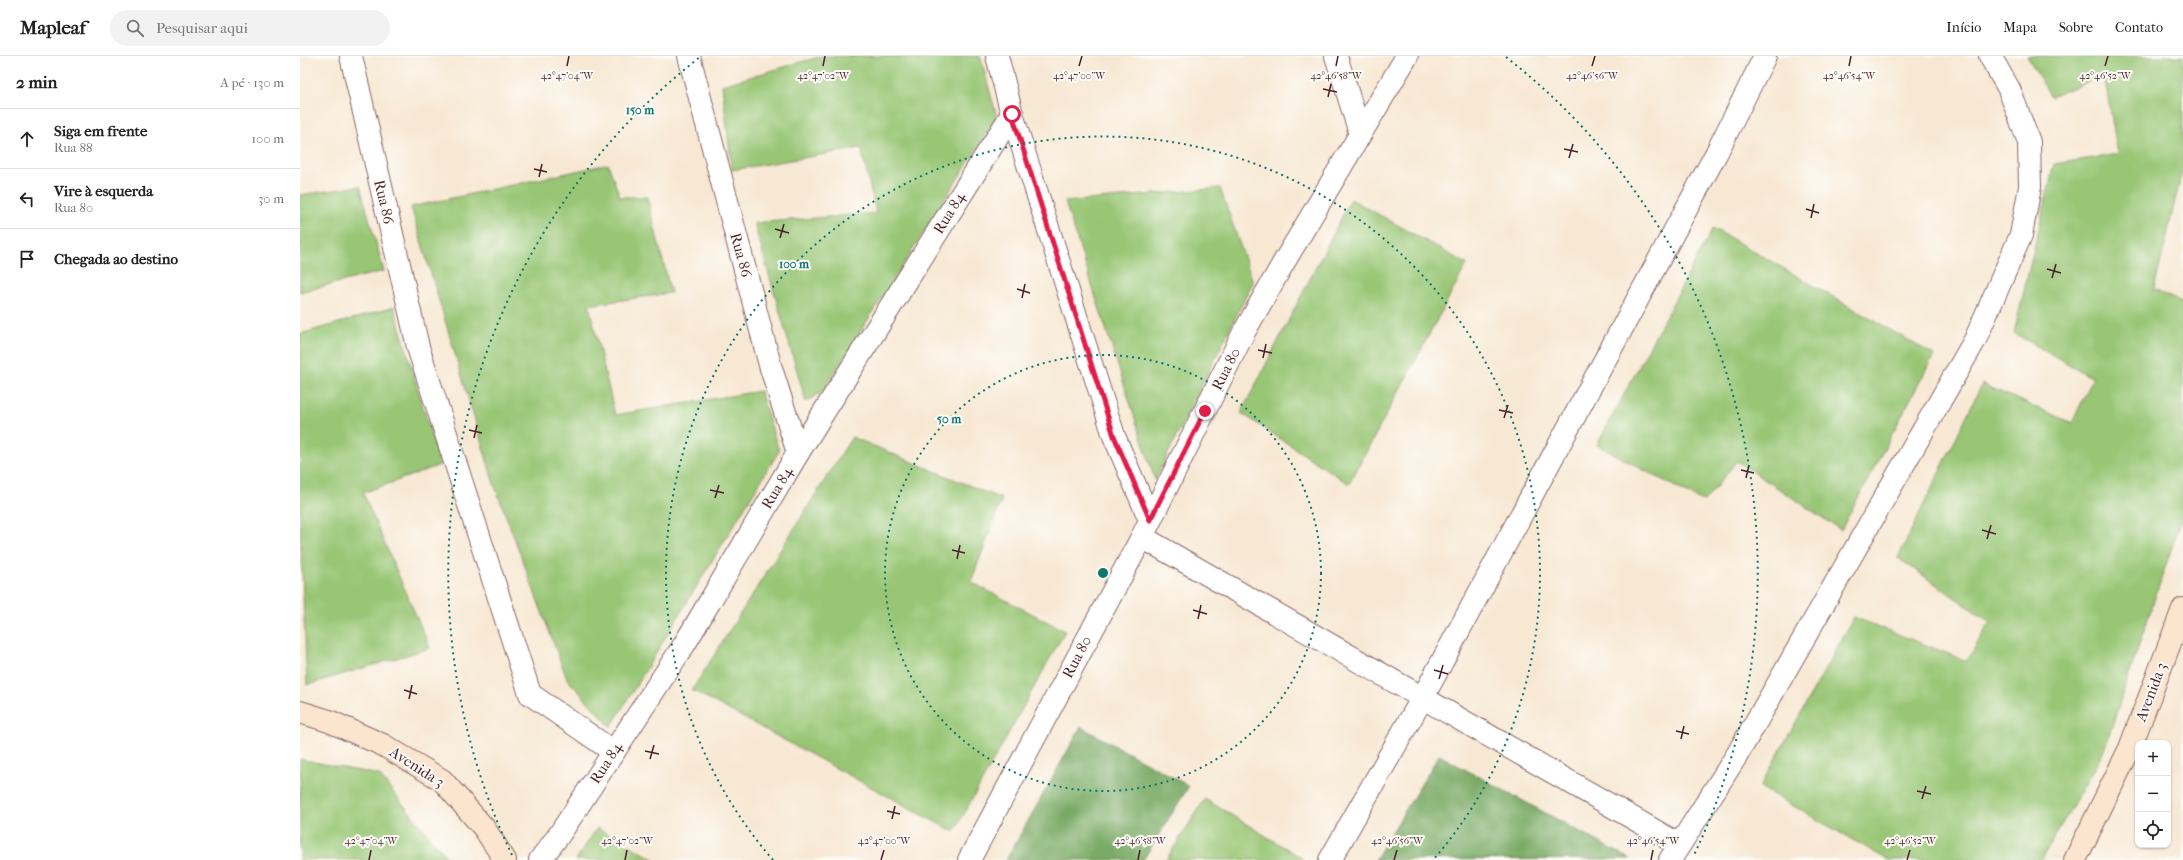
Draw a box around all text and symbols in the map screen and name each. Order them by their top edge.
search box [110,10,390,46]
text: Mapleaf [20,17,86,39]
icon: search [124,17,146,39]
text: Pesquisar aqui [156,19,248,37]
text: Início [1946,19,1981,36]
text: Mapa [2003,19,2037,36]
text: Sobre [2059,19,2093,36]
text: Contato [2115,19,2163,36]
text: 42°47'04"W [541,70,594,82]
text: 42°47'02"W [797,70,850,82]
text: 42°47'00"W [1053,70,1106,82]
text: 42°46'58"W [1310,70,1363,82]
text: 42°46'56"W [1566,70,1619,82]
text: 42°46'54"W [1823,70,1876,82]
text: 42°46'52"W [2079,70,2132,82]
text: 2 min [16,72,57,92]
text: A pé · 130 m [220,75,284,90]
text: 150 m [626,103,655,117]
route start [1003,105,1021,123]
text: Siga em frente [54,122,147,140]
icon: ahead [16,128,38,150]
text: 100 m [251,131,284,146]
text: Rua 88 [54,140,92,155]
street label: Rua 86 [370,178,398,227]
text: Vire à esquerda [54,182,153,200]
icon: left [16,188,38,210]
street label: Rua 84 [929,188,969,237]
text: 30 m [258,191,284,206]
text: Rua 80 [54,200,93,215]
street label: Rua 86 [726,231,756,280]
icon: arrive [16,248,38,270]
text: Chegada ao destino [54,250,178,268]
text: 100 m [779,257,810,271]
street label: Rua 80 [1208,345,1244,393]
route end [1196,402,1214,420]
text: 50 m [937,412,962,426]
street label: Rua 84 [758,463,797,512]
centre of rings [1096,566,1110,580]
street label: Rua 80 [1058,633,1096,681]
street label: Avenida 3 [2131,660,2170,725]
street label: Rua 84 [586,738,627,787]
map controls [2135,740,2171,848]
button: + [2135,740,2171,776]
street label: Avenida 3 [385,742,448,791]
button: − [2135,776,2171,812]
button: locate [2135,812,2171,848]
text: 42°47'04"W [345,835,398,847]
text: 42°47'02"W [601,835,654,847]
text: 42°47'00"W [858,835,911,847]
text: 42°46'58"W [1114,835,1167,847]
text: 42°46'56"W [1371,835,1424,847]
text: 42°46'54"W [1627,835,1680,847]
text: 42°46'52"W [1884,835,1937,847]

